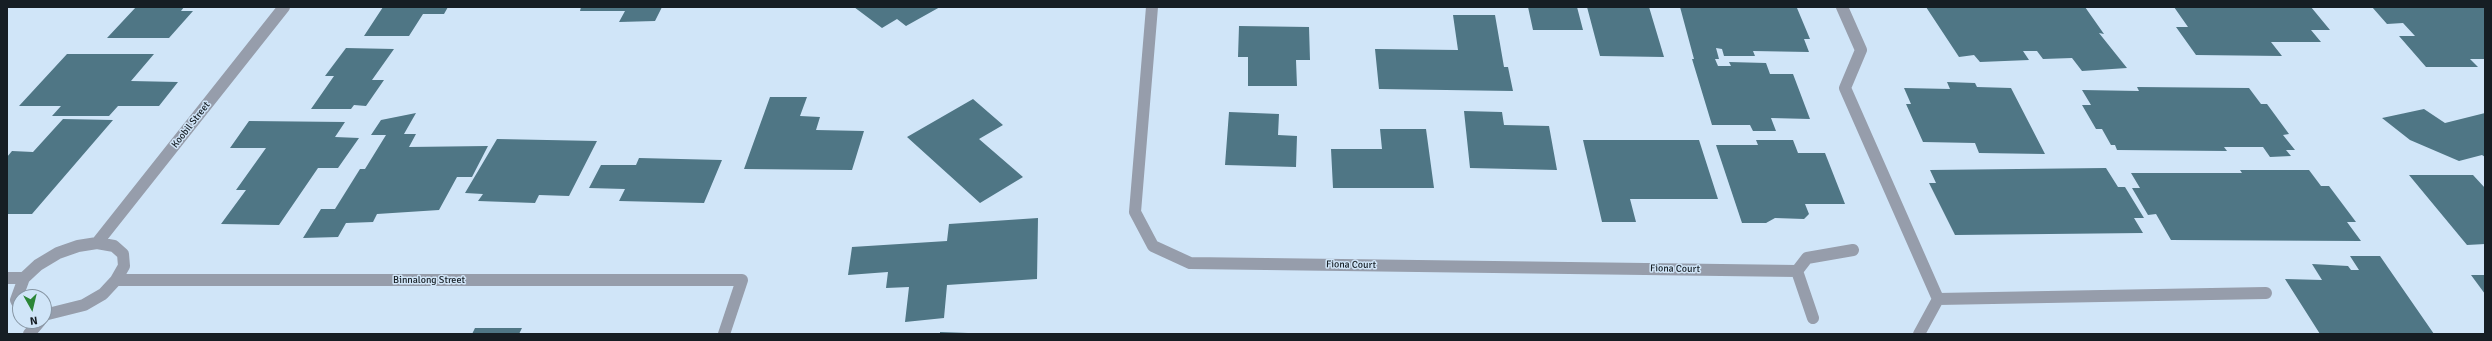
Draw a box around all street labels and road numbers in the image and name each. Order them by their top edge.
street label: Koobil Street [169,99,213,151]
street label: Fiona Court [1326,259,1376,271]
street label: Fiona Court [1650,263,1700,275]
street label: Binnalong Street [393,274,465,286]

